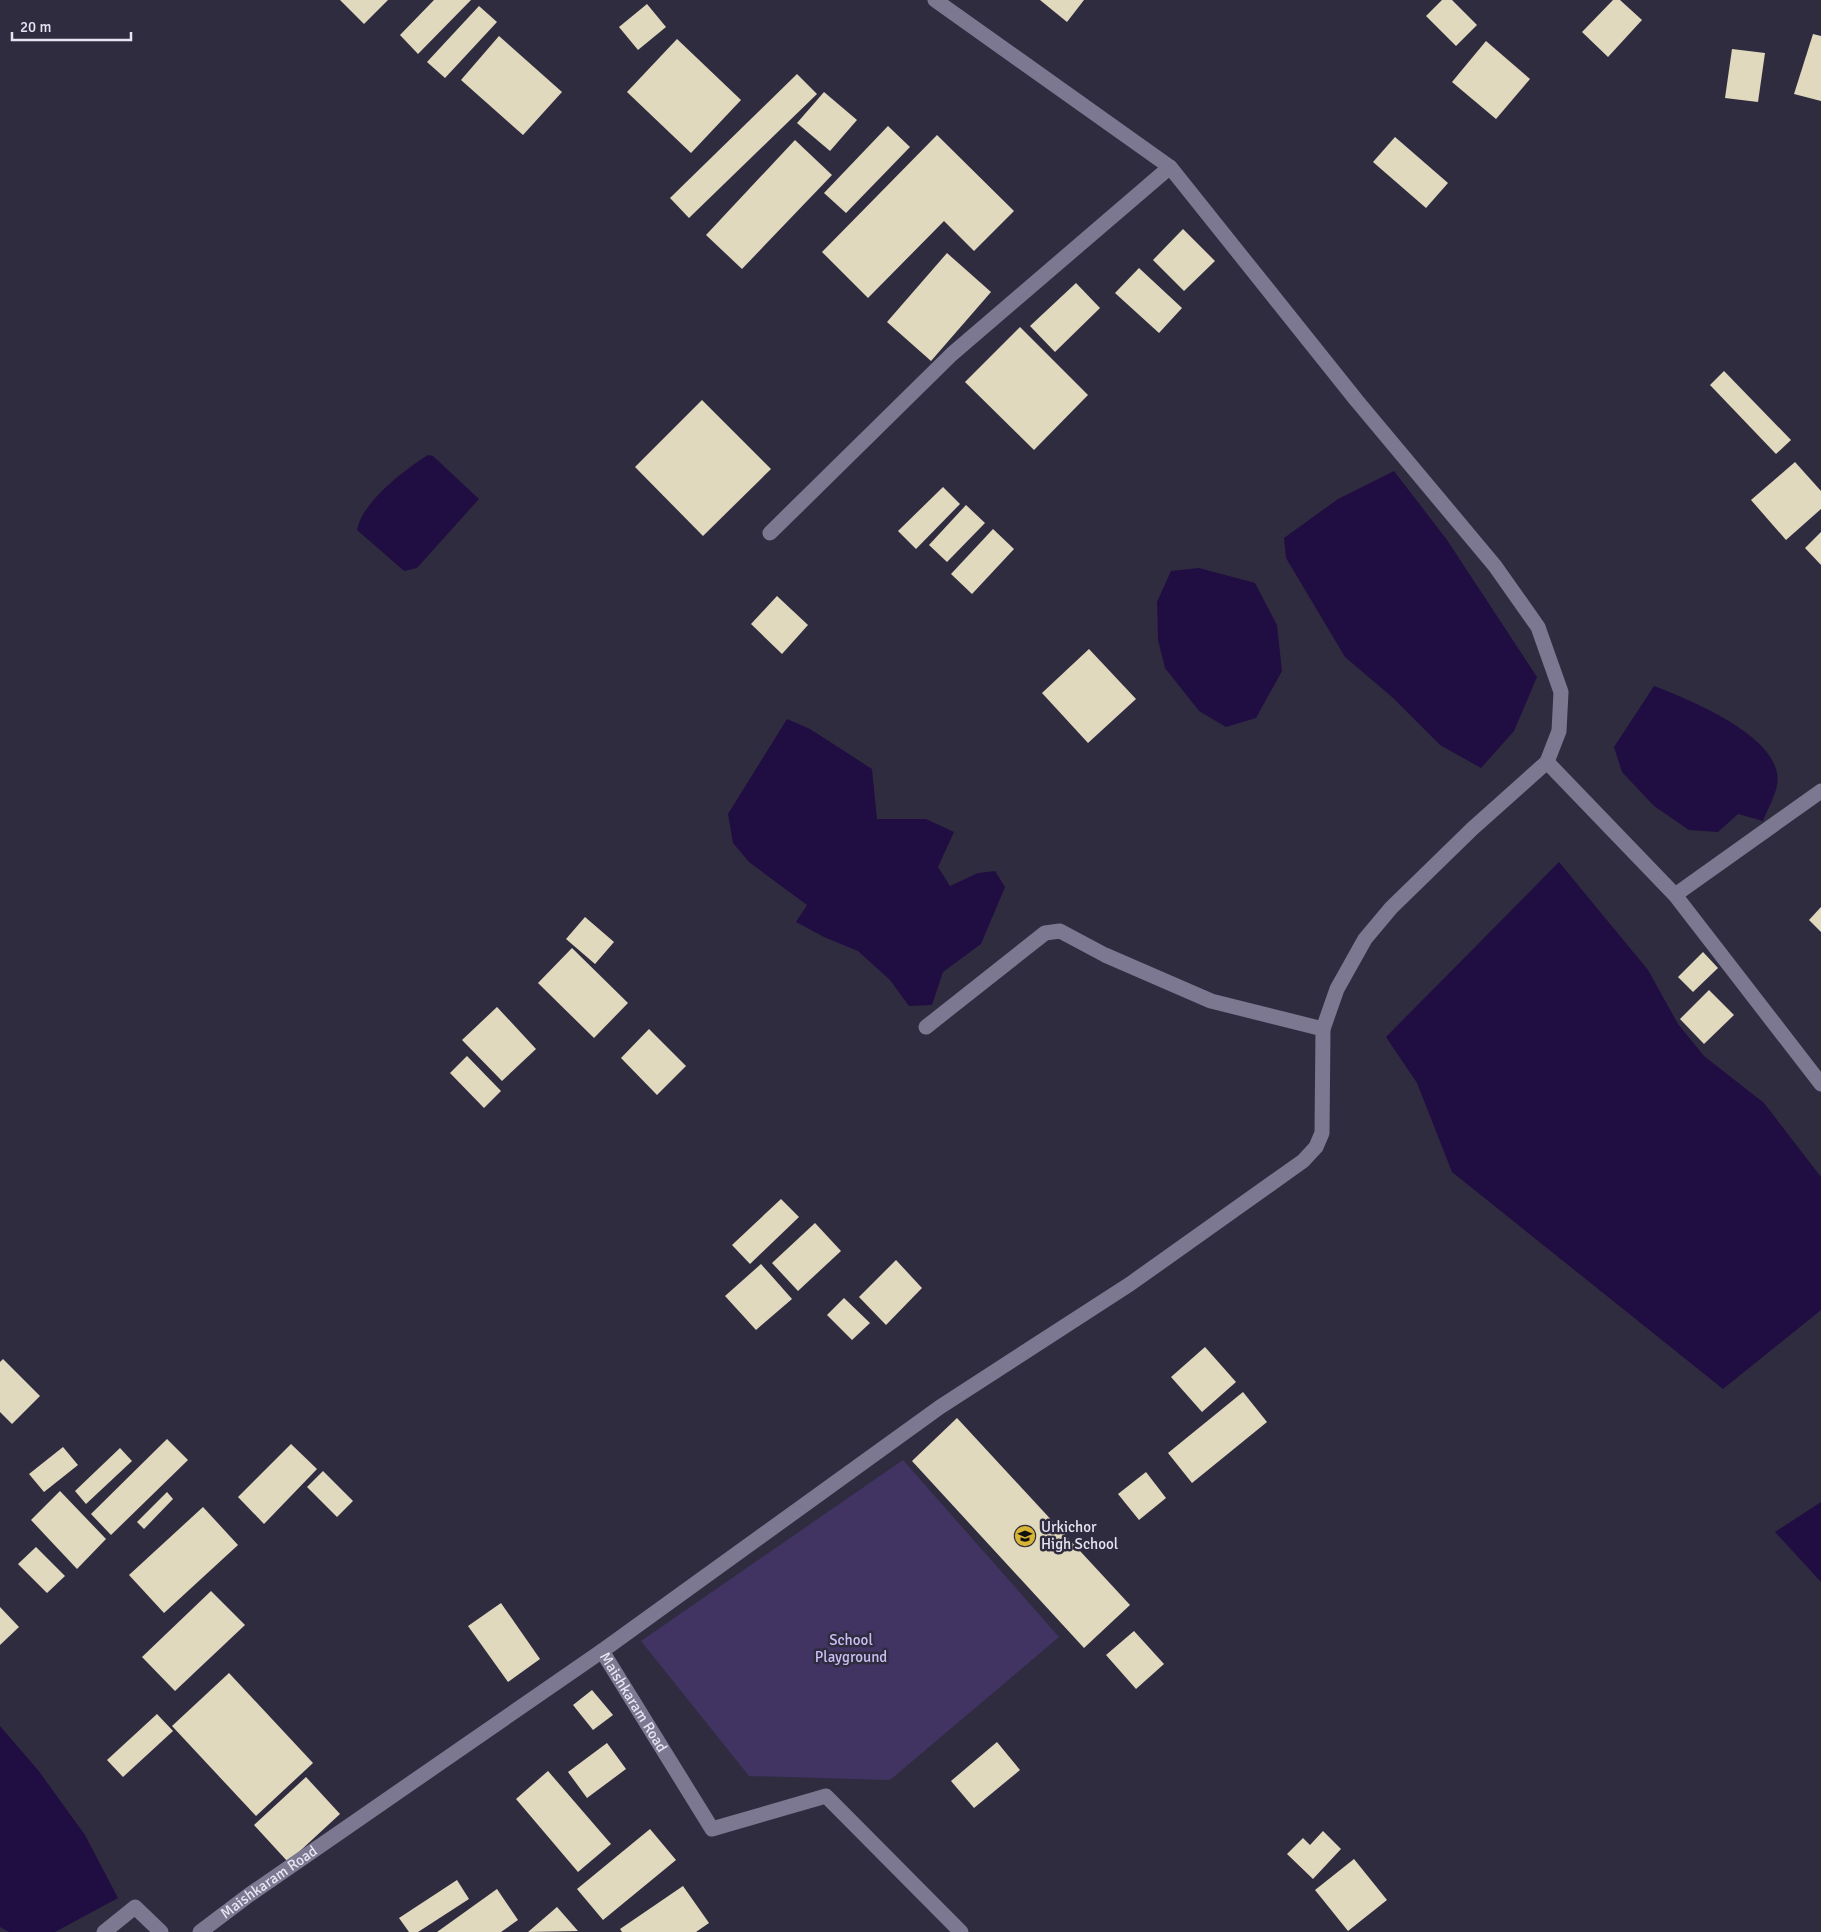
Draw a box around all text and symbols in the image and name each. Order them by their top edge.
scale bar [12,10,131,42]
text: 20 m [20,18,51,36]
place label: Urkichor High School [1041,1518,1118,1553]
school or university icon: Urkichor High School [1013,1524,1037,1548]
park label: School Playground [815,1631,887,1666]
street label: Maishkaram Road [596,1649,671,1755]
street label: Maishkaram Road [217,1842,321,1922]

